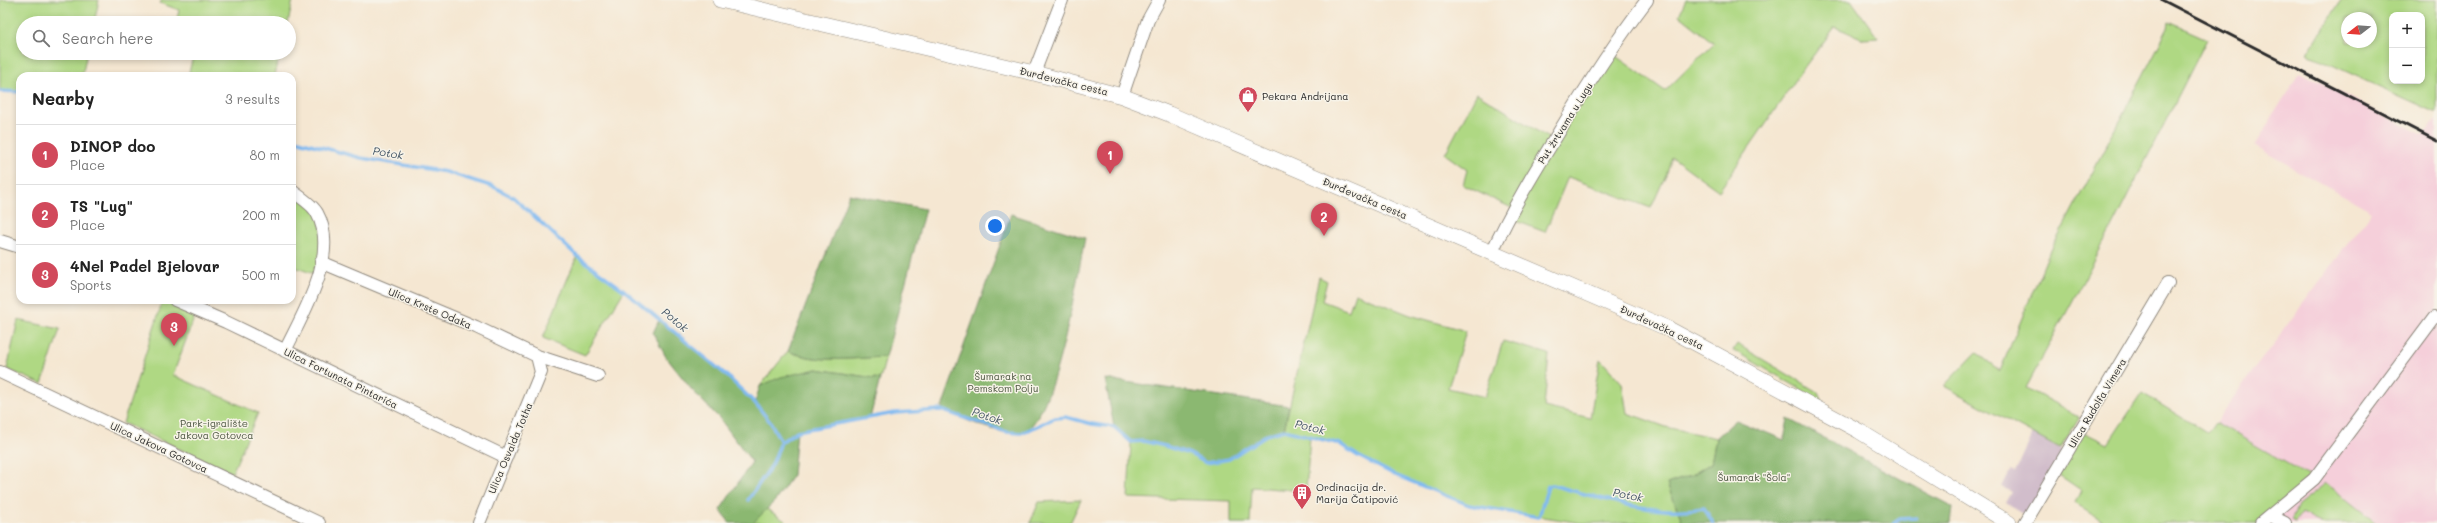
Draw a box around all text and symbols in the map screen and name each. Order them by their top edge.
north arrow [2341,12,2377,48]
map controls [2389,12,2425,84]
button: + [2389,12,2425,48]
search box [16,16,296,60]
icon: search [30,27,52,49]
text: Search here [62,28,153,48]
button: − [2389,48,2425,84]
street label: Đurđevačka cesta [1018,63,1110,99]
street label: Put žrtvama u Lugu [1534,80,1596,166]
shop icon: Pekara Andrijana [1237,85,1259,113]
text: Nearby [32,87,94,109]
place label: Pekara Andrijana [1262,89,1349,103]
text: 3 results [225,90,280,107]
text: DINOP doo [70,136,155,156]
pin: 1 [1097,141,1123,174]
water label: Potok [372,143,404,162]
text: 1 [42,146,48,163]
text: 80 m [250,146,280,163]
text: Place [70,156,105,173]
street label: Đurđevačka cesta [1320,174,1410,222]
text: TS "Lug" [70,196,133,216]
pin: 2 [1311,203,1337,236]
text: 2 [41,206,49,223]
text: 200 m [242,206,280,223]
text: Place [70,216,105,233]
your location [985,216,1005,236]
text: 4Nel Padel Bjelovar [70,256,220,276]
text: 3 [41,266,49,283]
text: 500 m [242,266,280,283]
text: Sports [70,276,112,293]
street label: Ulica Krste Odaka [386,284,474,332]
street label: Đurđevačka cesta [1618,301,1706,353]
water label: Potok [659,304,692,335]
pin: 3 [161,313,187,346]
street label: Ulica Fortunata Pintarića [282,344,400,412]
street label: Ulica Rudolfa Vimera [2065,355,2129,451]
park label: Šumarak na Pemskom Polju [968,369,1038,395]
street label: Ulica Osvalda Totha [484,400,536,496]
water label: Potok [970,403,1004,428]
park label: Park-igralište Jakova Gotovca [175,416,253,442]
water label: Potok [1294,416,1327,438]
street label: Ulica Jakova Gotovca [108,418,210,476]
park label: Šumarak "Šola" [1718,470,1790,484]
place label: Ordinacija dr. Marija Čatipović [1316,480,1398,506]
building icon: Ordinacija dr. Marija Čatipović [1291,482,1313,510]
water label: Potok [1612,484,1645,505]

